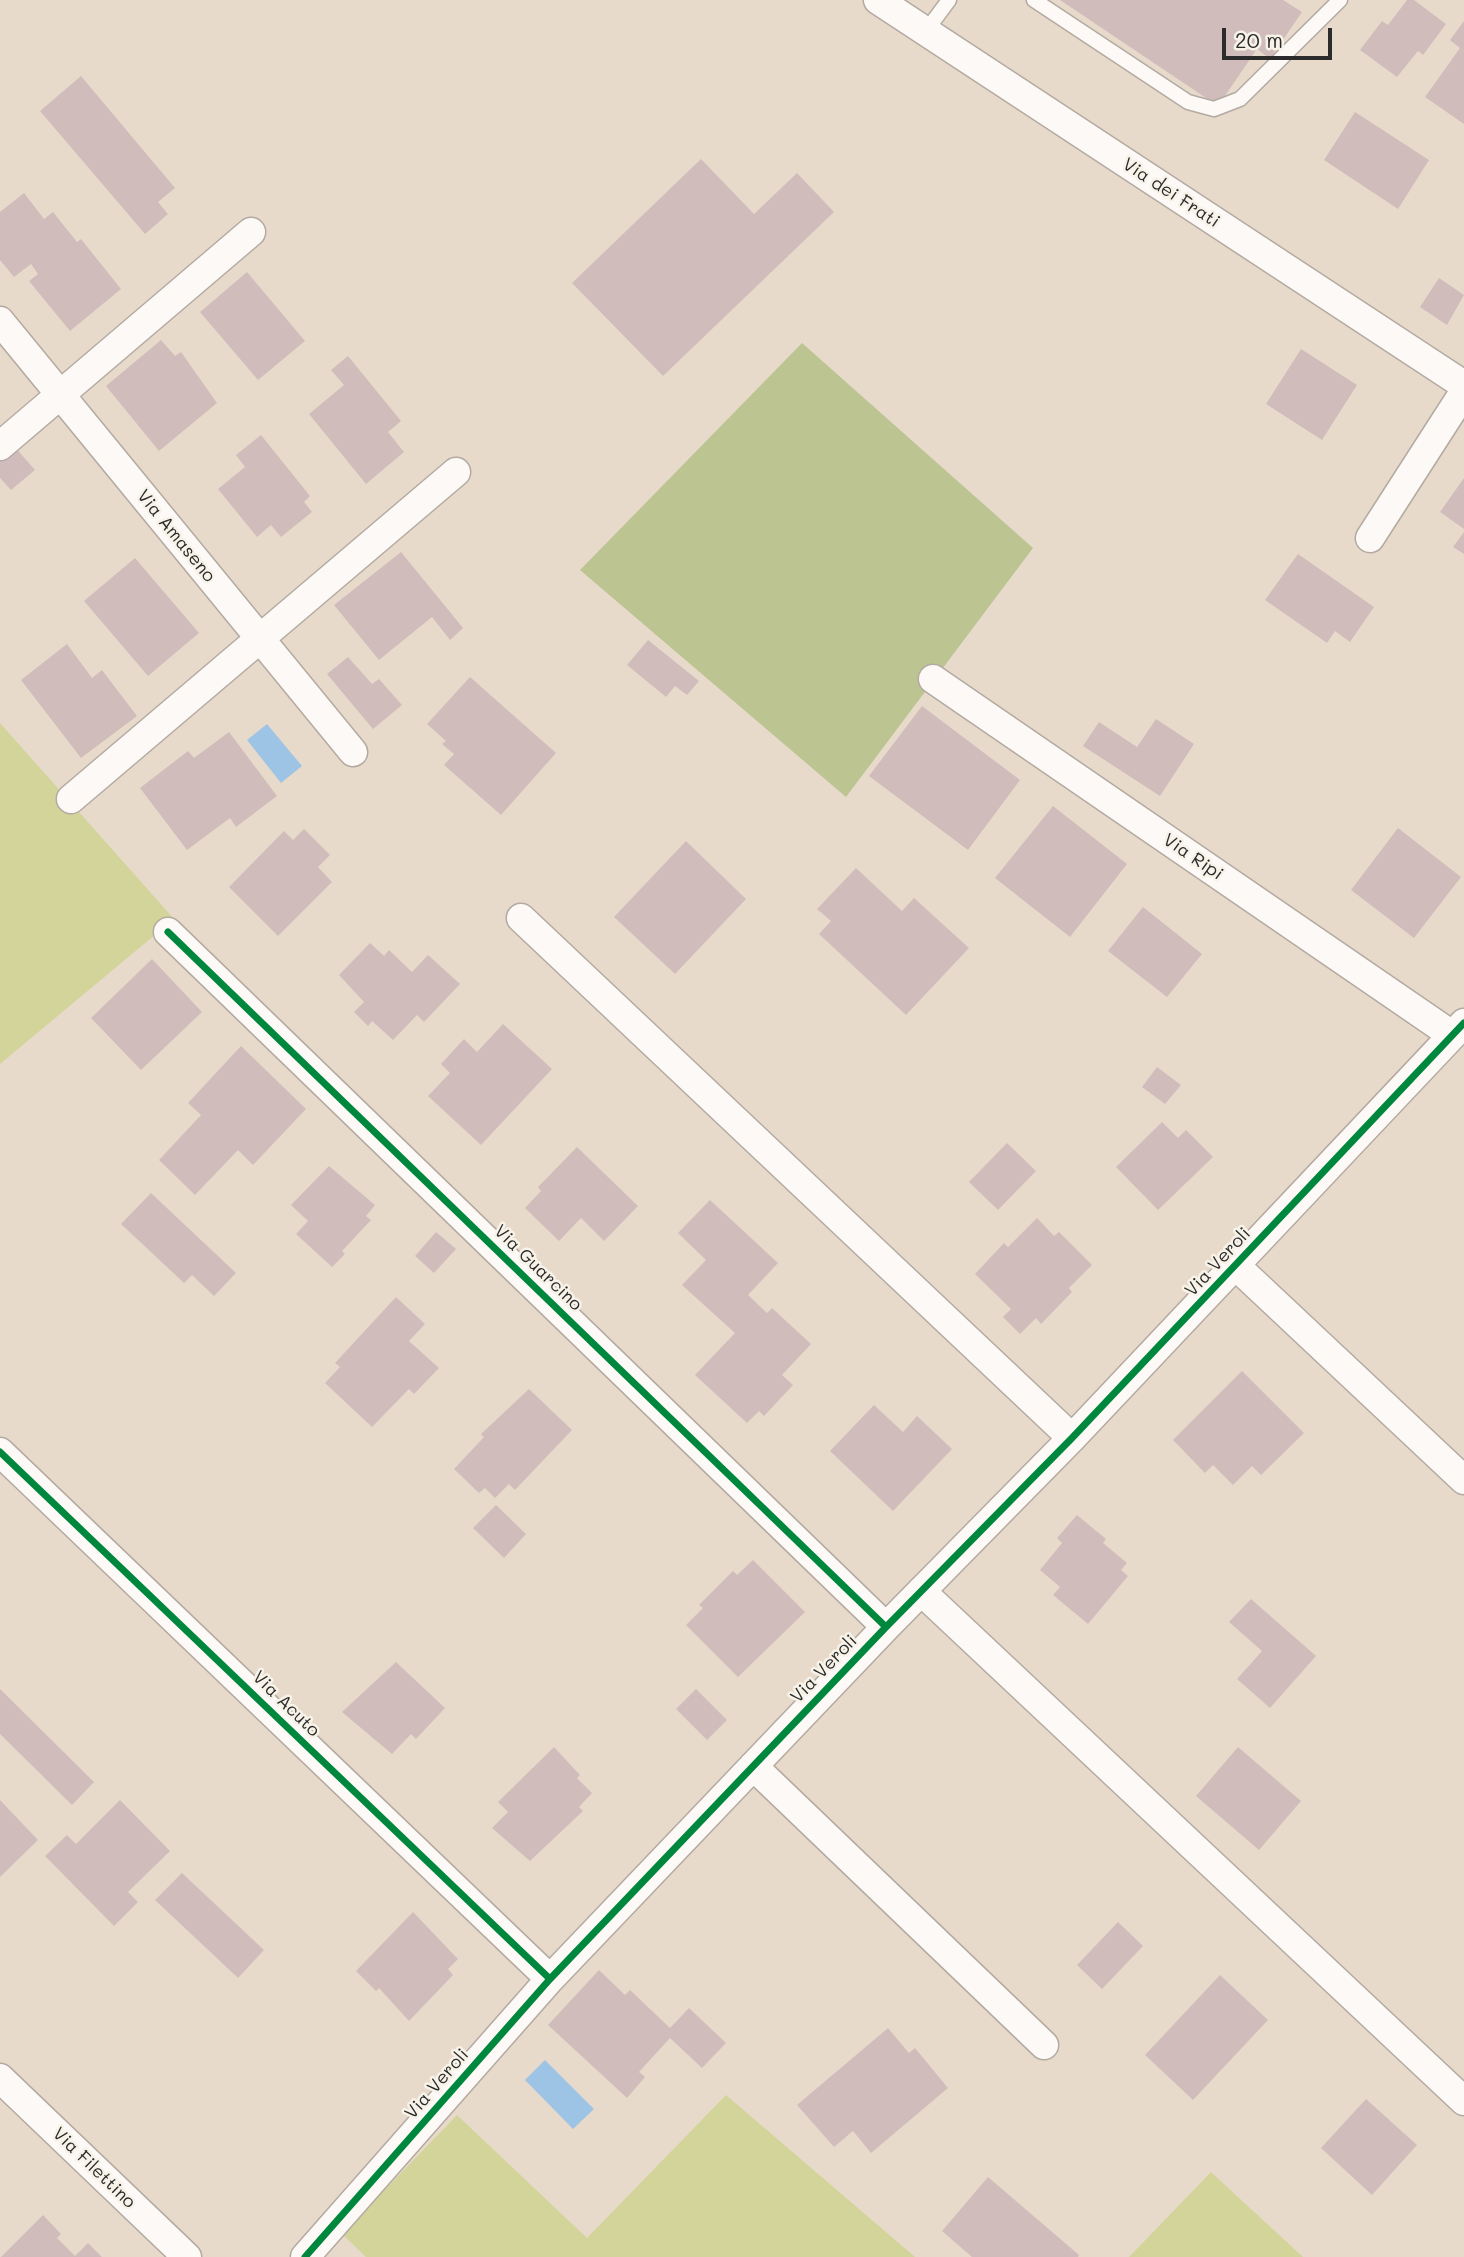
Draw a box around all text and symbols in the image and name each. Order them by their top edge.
scale bar [1226,14,1336,58]
text: 20 m [1235,26,1283,53]
street label: Via dei Frati [1118,154,1224,232]
street label: Via Amaseno [132,485,220,587]
street label: Via Ripi [1159,829,1227,885]
street label: Via Guarcino [489,1221,587,1315]
street label: Via Veroli [1181,1223,1255,1301]
street label: Via Veroli [786,1630,862,1708]
street label: Via Acuto [248,1667,324,1741]
street label: Via Veroli [400,2044,474,2124]
street label: Via Filettino [48,2123,140,2213]

